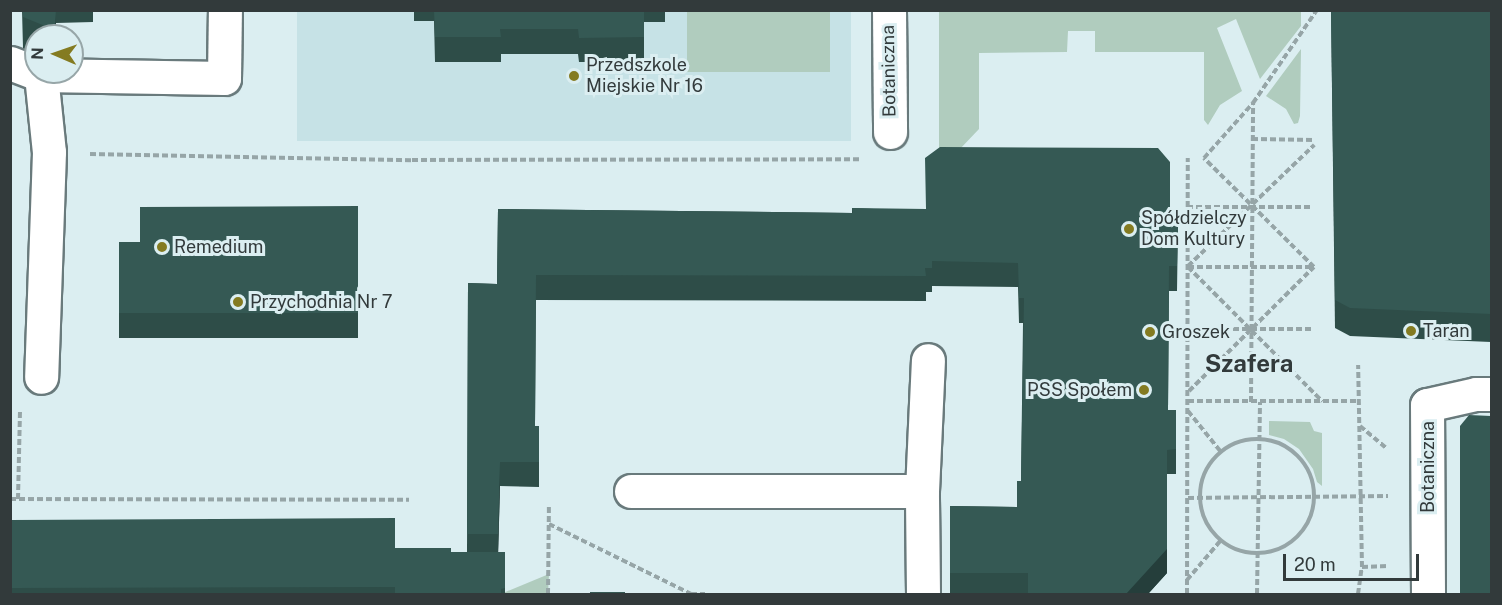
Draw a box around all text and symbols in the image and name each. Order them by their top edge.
north arrow [24,24,84,84]
street label: Botaniczna [877,25,901,117]
text: N [28,47,47,60]
place label: Przedszkole Miejskie Nr 16 [586,55,703,98]
marker: Przedszkole Miejskie Nr 16 [567,69,581,83]
place label: Spółdzielczy Dom Kultury [1141,208,1247,250]
marker: Spółdzielczy Dom Kultury [1122,222,1136,236]
place label: Remedium [174,236,263,258]
marker: Remedium [155,240,169,254]
place label: Przychodnia Nr 7 [250,291,393,313]
marker: Przychodnia Nr 7 [231,295,245,309]
place label: Taran [1423,320,1470,342]
place label: Groszek [1162,321,1230,343]
marker: Taran [1404,324,1418,338]
marker: Groszek [1143,325,1157,339]
district label: Szafera [1205,350,1293,378]
place label: PSS Społem [1027,379,1132,401]
marker: PSS Społem [1137,383,1151,397]
street label: Botaniczna [1417,421,1439,513]
scale bar [1286,542,1422,580]
text: 20 m [1294,554,1336,575]

